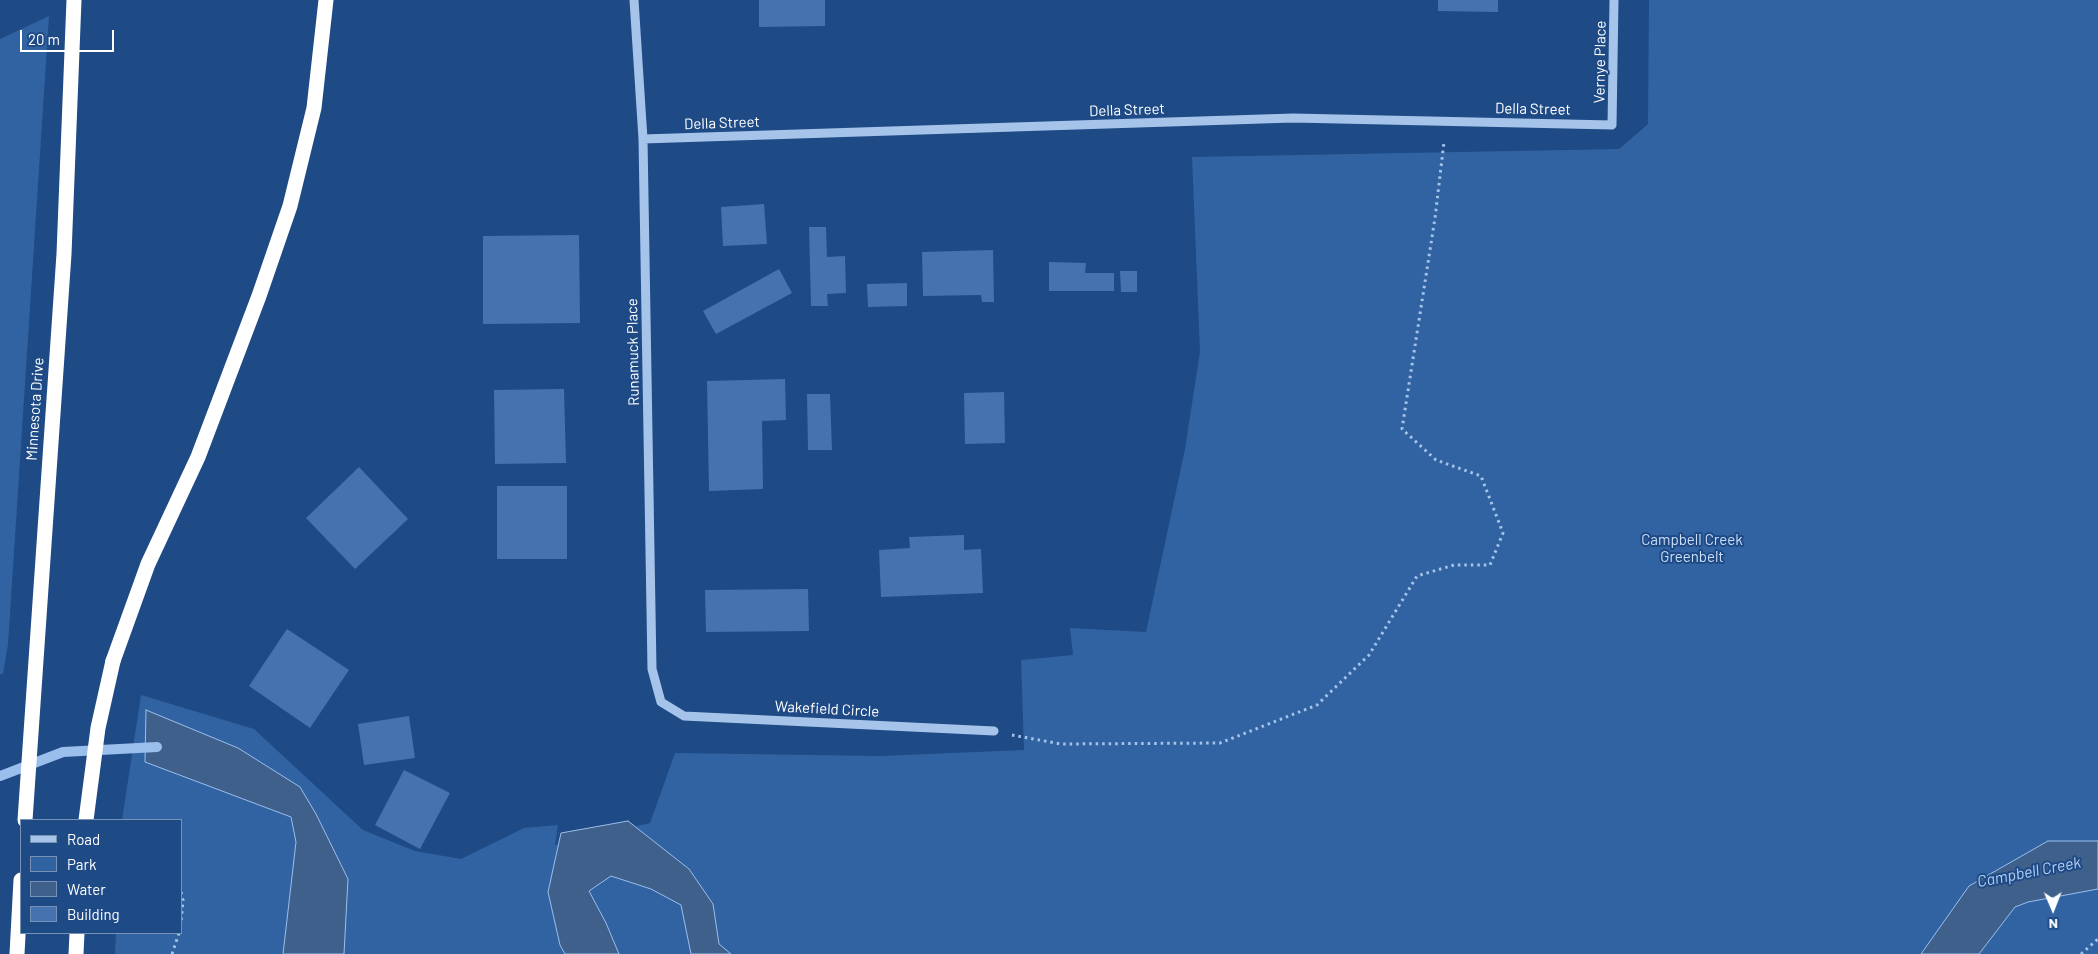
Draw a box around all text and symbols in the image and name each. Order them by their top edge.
scale bar [22,20,116,52]
street label: Vernye Place [1590,20,1610,104]
text: 20 m [28,30,60,48]
street label: Della Street [1495,99,1571,119]
street label: Della Street [1089,100,1165,120]
street label: Della Street [684,113,760,133]
street label: Runamuck Place [623,298,643,406]
street label: Minnesota Drive [22,357,48,461]
park label: Campbell Creek Greenbelt [1641,531,1743,566]
street label: Wakefield Circle [774,697,880,721]
legend [20,819,182,934]
text: Road [67,830,100,848]
water label: Campbell Creek [1975,853,2083,891]
text: Park [67,855,96,873]
text: Water [67,880,106,898]
north arrow [2028,884,2078,934]
text: Building [67,905,120,923]
text: N [2048,916,2058,933]

